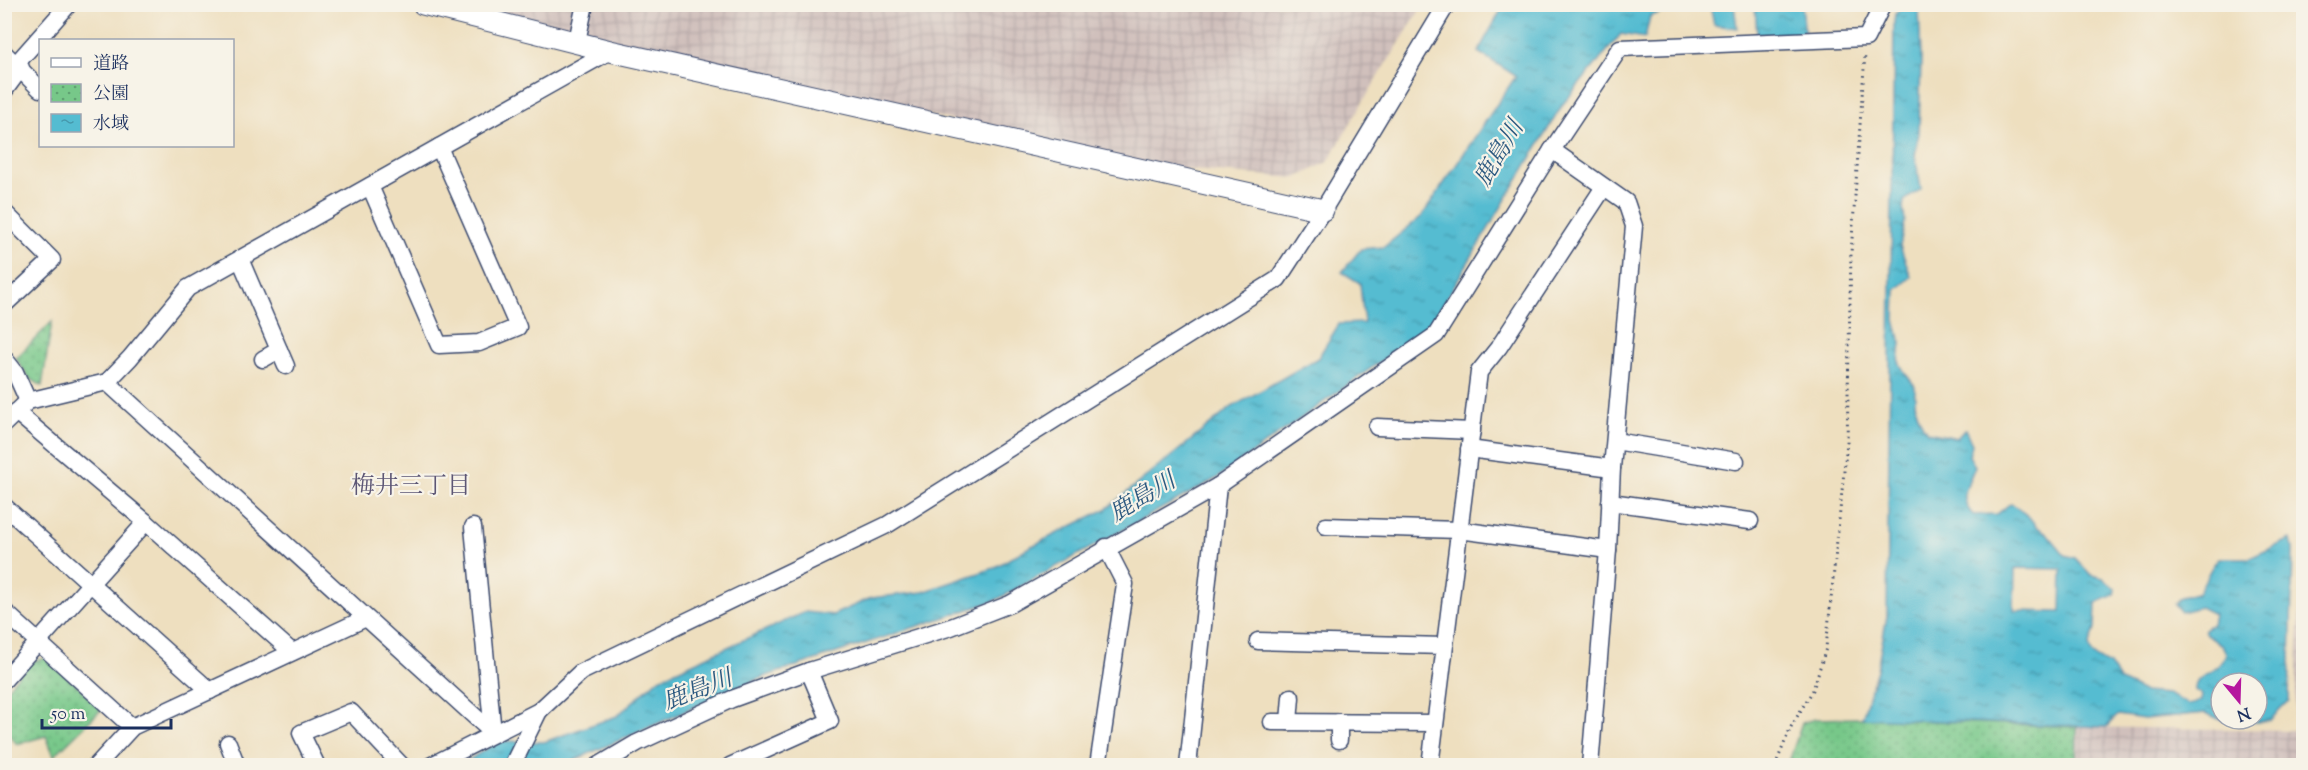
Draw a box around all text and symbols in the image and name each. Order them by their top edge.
legend [39,39,234,147]
text: 道路 [93,52,129,78]
text: 公園 [93,82,129,108]
text: 水域 [93,112,129,138]
water label: 鹿島川 [1467,112,1535,194]
water label: 鹿島川 [1103,463,1185,531]
district label: 梅井三丁目 [351,470,471,504]
water label: 鹿島川 [658,661,741,720]
north arrow [2209,671,2269,731]
scale bar [42,692,171,730]
text: N [2233,700,2253,726]
text: 50 m [50,702,86,728]

